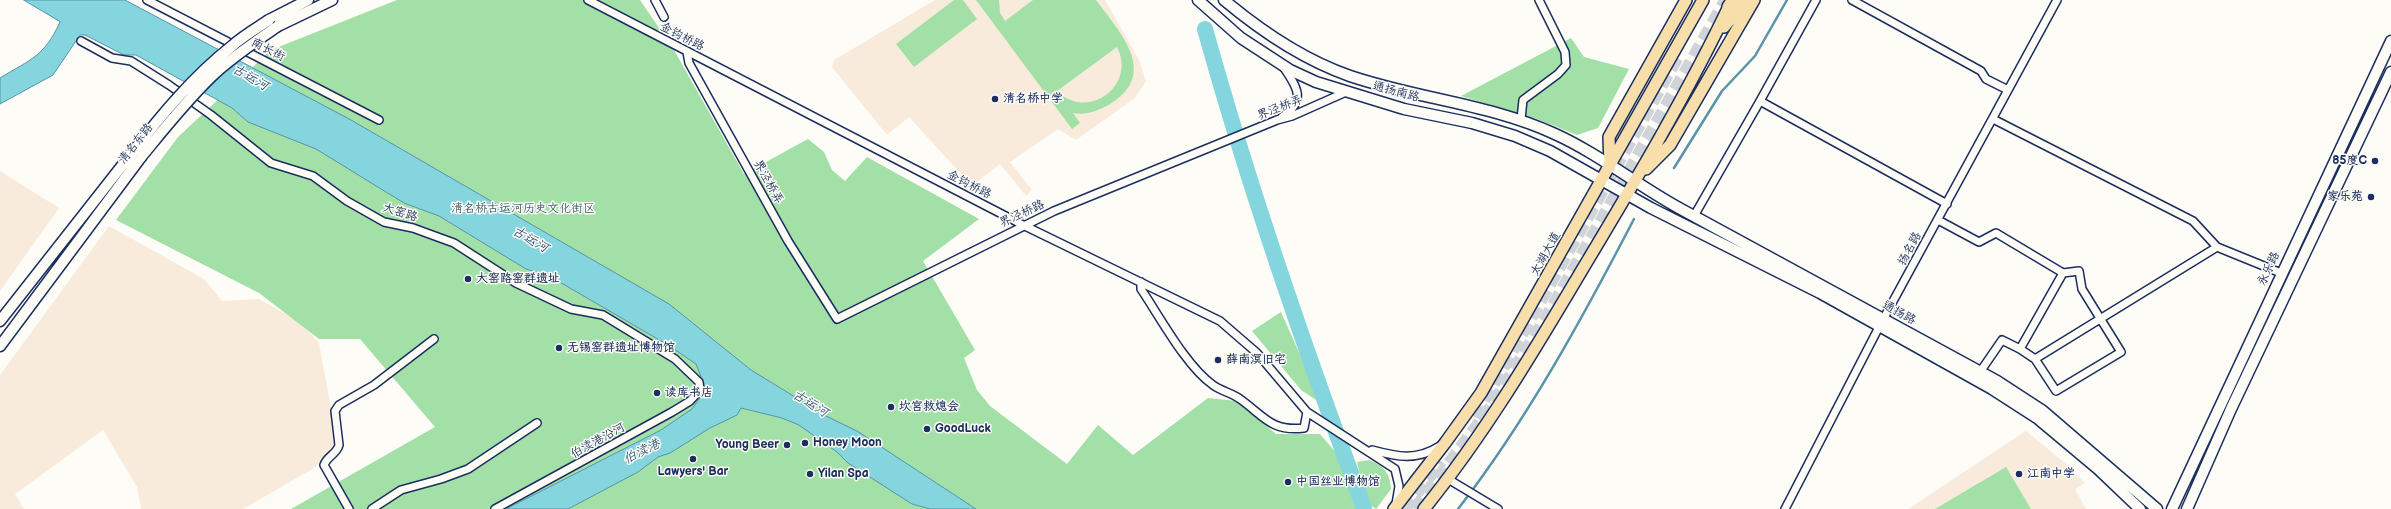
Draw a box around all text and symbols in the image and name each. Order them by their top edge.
street label: 金钩桥路 [657,20,707,54]
street label: 南长街 [249,35,287,65]
water label: 古运河 [229,61,271,95]
street label: 通扬南路 [1371,79,1421,105]
place label: 清名桥中学 [1003,92,1063,106]
street label: 界泾桥弄 [1255,93,1305,123]
marker: 清名桥中学 [990,94,1000,104]
street label: 清名东路 [116,121,156,167]
place label: 85度C [2332,154,2367,168]
marker: 85度C [2370,156,2380,166]
street label: 界泾桥弄 [750,158,786,206]
street label: 金钩桥路 [944,168,994,202]
place label: 家乐苑 [2327,190,2363,204]
marker: 家乐苑 [2366,192,2376,202]
street label: 界泾桥路 [997,197,1047,231]
street label: 大窑路 [381,201,419,225]
park label: 清名桥古运河历史文化街区 [451,202,595,216]
water label: 古运河 [509,223,551,257]
street label: 太湖大道 [1528,230,1564,278]
street label: 扬名路 [1895,230,1925,268]
street label: 永乐路 [2255,250,2283,288]
place label: 大窑路窑群遗址 [476,272,560,286]
marker: 大窑路窑群遗址 [463,274,473,284]
street label: 通扬路 [1880,298,1918,328]
place label: 无锡窑群遗址博物馆 [567,341,675,355]
marker: 无锡窑群遗址博物馆 [554,343,564,353]
place label: 薛南溟旧宅 [1226,353,1286,367]
marker: 薛南溟旧宅 [1213,355,1223,365]
place label: 读库书店 [665,386,713,400]
water label: 古运河 [789,387,831,421]
marker: 读库书店 [652,388,662,398]
place label: 坎宫救熄会 [899,400,959,414]
marker: 坎宫救熄会 [886,402,896,412]
street label: 伯渎港沿河 [568,420,628,462]
place label: GoodLuck [935,422,991,436]
marker: GoodLuck [922,424,932,434]
water label: 伯渎港 [621,436,663,468]
place label: Honey Moon [813,436,882,450]
place label: Young Beer [715,438,779,452]
marker: Honey Moon [800,438,810,448]
marker: Young Beer [782,440,792,450]
marker: Lawyers' Bar [688,454,698,464]
place label: Lawyers' Bar [658,465,728,479]
place label: Yilan Spa [818,467,869,481]
place label: 江南中学 [2027,467,2075,481]
marker: Yilan Spa [805,469,815,479]
marker: 江南中学 [2014,469,2024,479]
place label: 中国丝业博物馆 [1296,475,1380,489]
marker: 中国丝业博物馆 [1283,477,1293,487]

